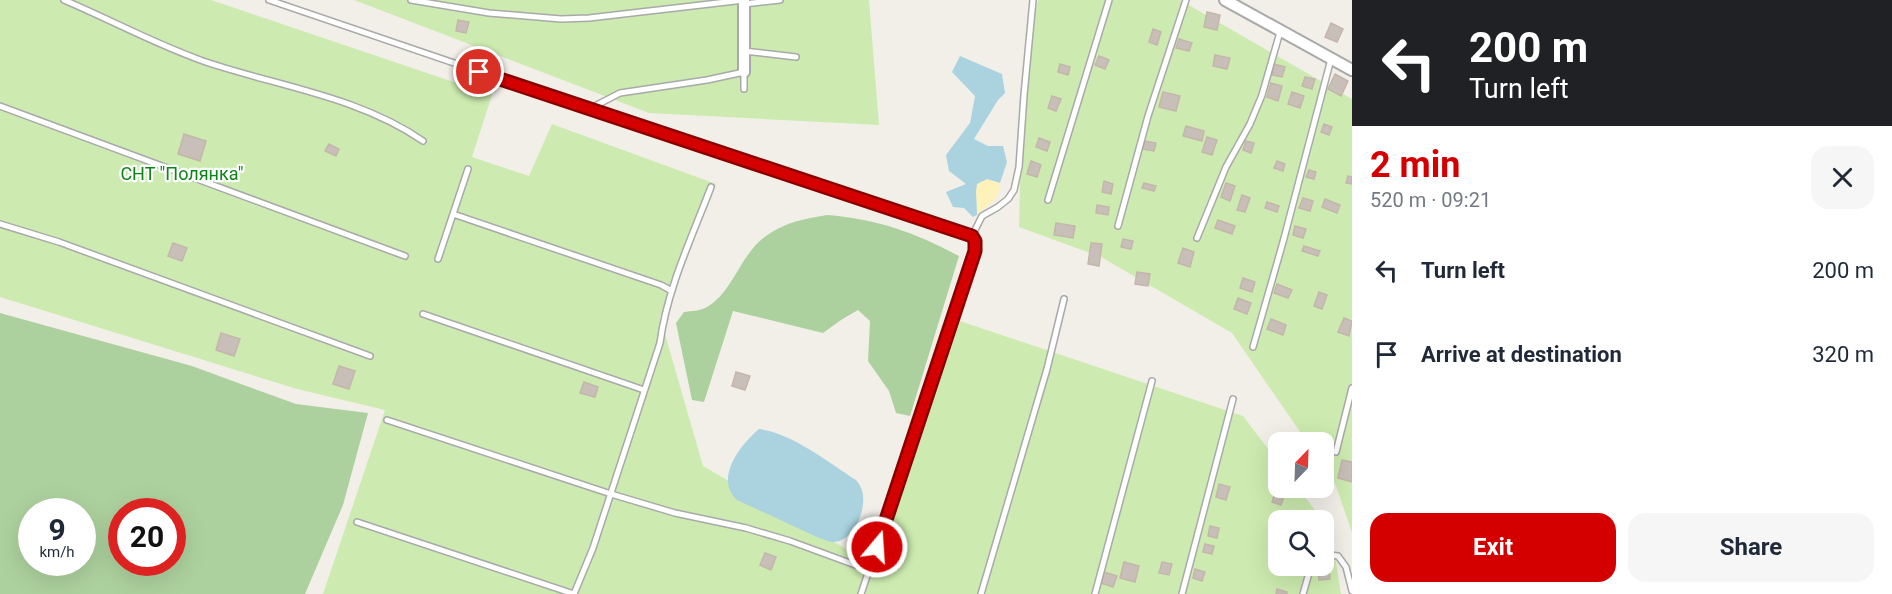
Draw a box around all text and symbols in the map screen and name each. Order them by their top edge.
text: 200 m [1469,23,1588,72]
icon: left [1370,24,1448,102]
pin [453,46,504,97]
icon: arrive [462,55,495,88]
text: Turn left [1469,73,1569,105]
text: 2 min [1370,144,1461,186]
button: close [1811,146,1874,209]
park label: СНТ "Полянка" [120,163,244,184]
text: 520 m · 09:21 [1370,188,1491,212]
icon: left [1370,254,1403,287]
text: Turn left [1421,258,1505,283]
text: 200 m [1812,258,1874,283]
icon: arrive [1370,338,1403,371]
text: Arrive at destination [1421,342,1622,367]
text: 320 m [1812,342,1874,367]
north arrow [1268,432,1334,498]
map controls [1268,432,1334,576]
speed limit sign: 20 [108,498,186,576]
button: search [1268,510,1334,576]
text: 9 [48,512,66,547]
button: Exit [1370,513,1616,582]
button: Share [1628,513,1874,582]
position arrow [845,515,909,579]
text: km/h [39,543,75,561]

